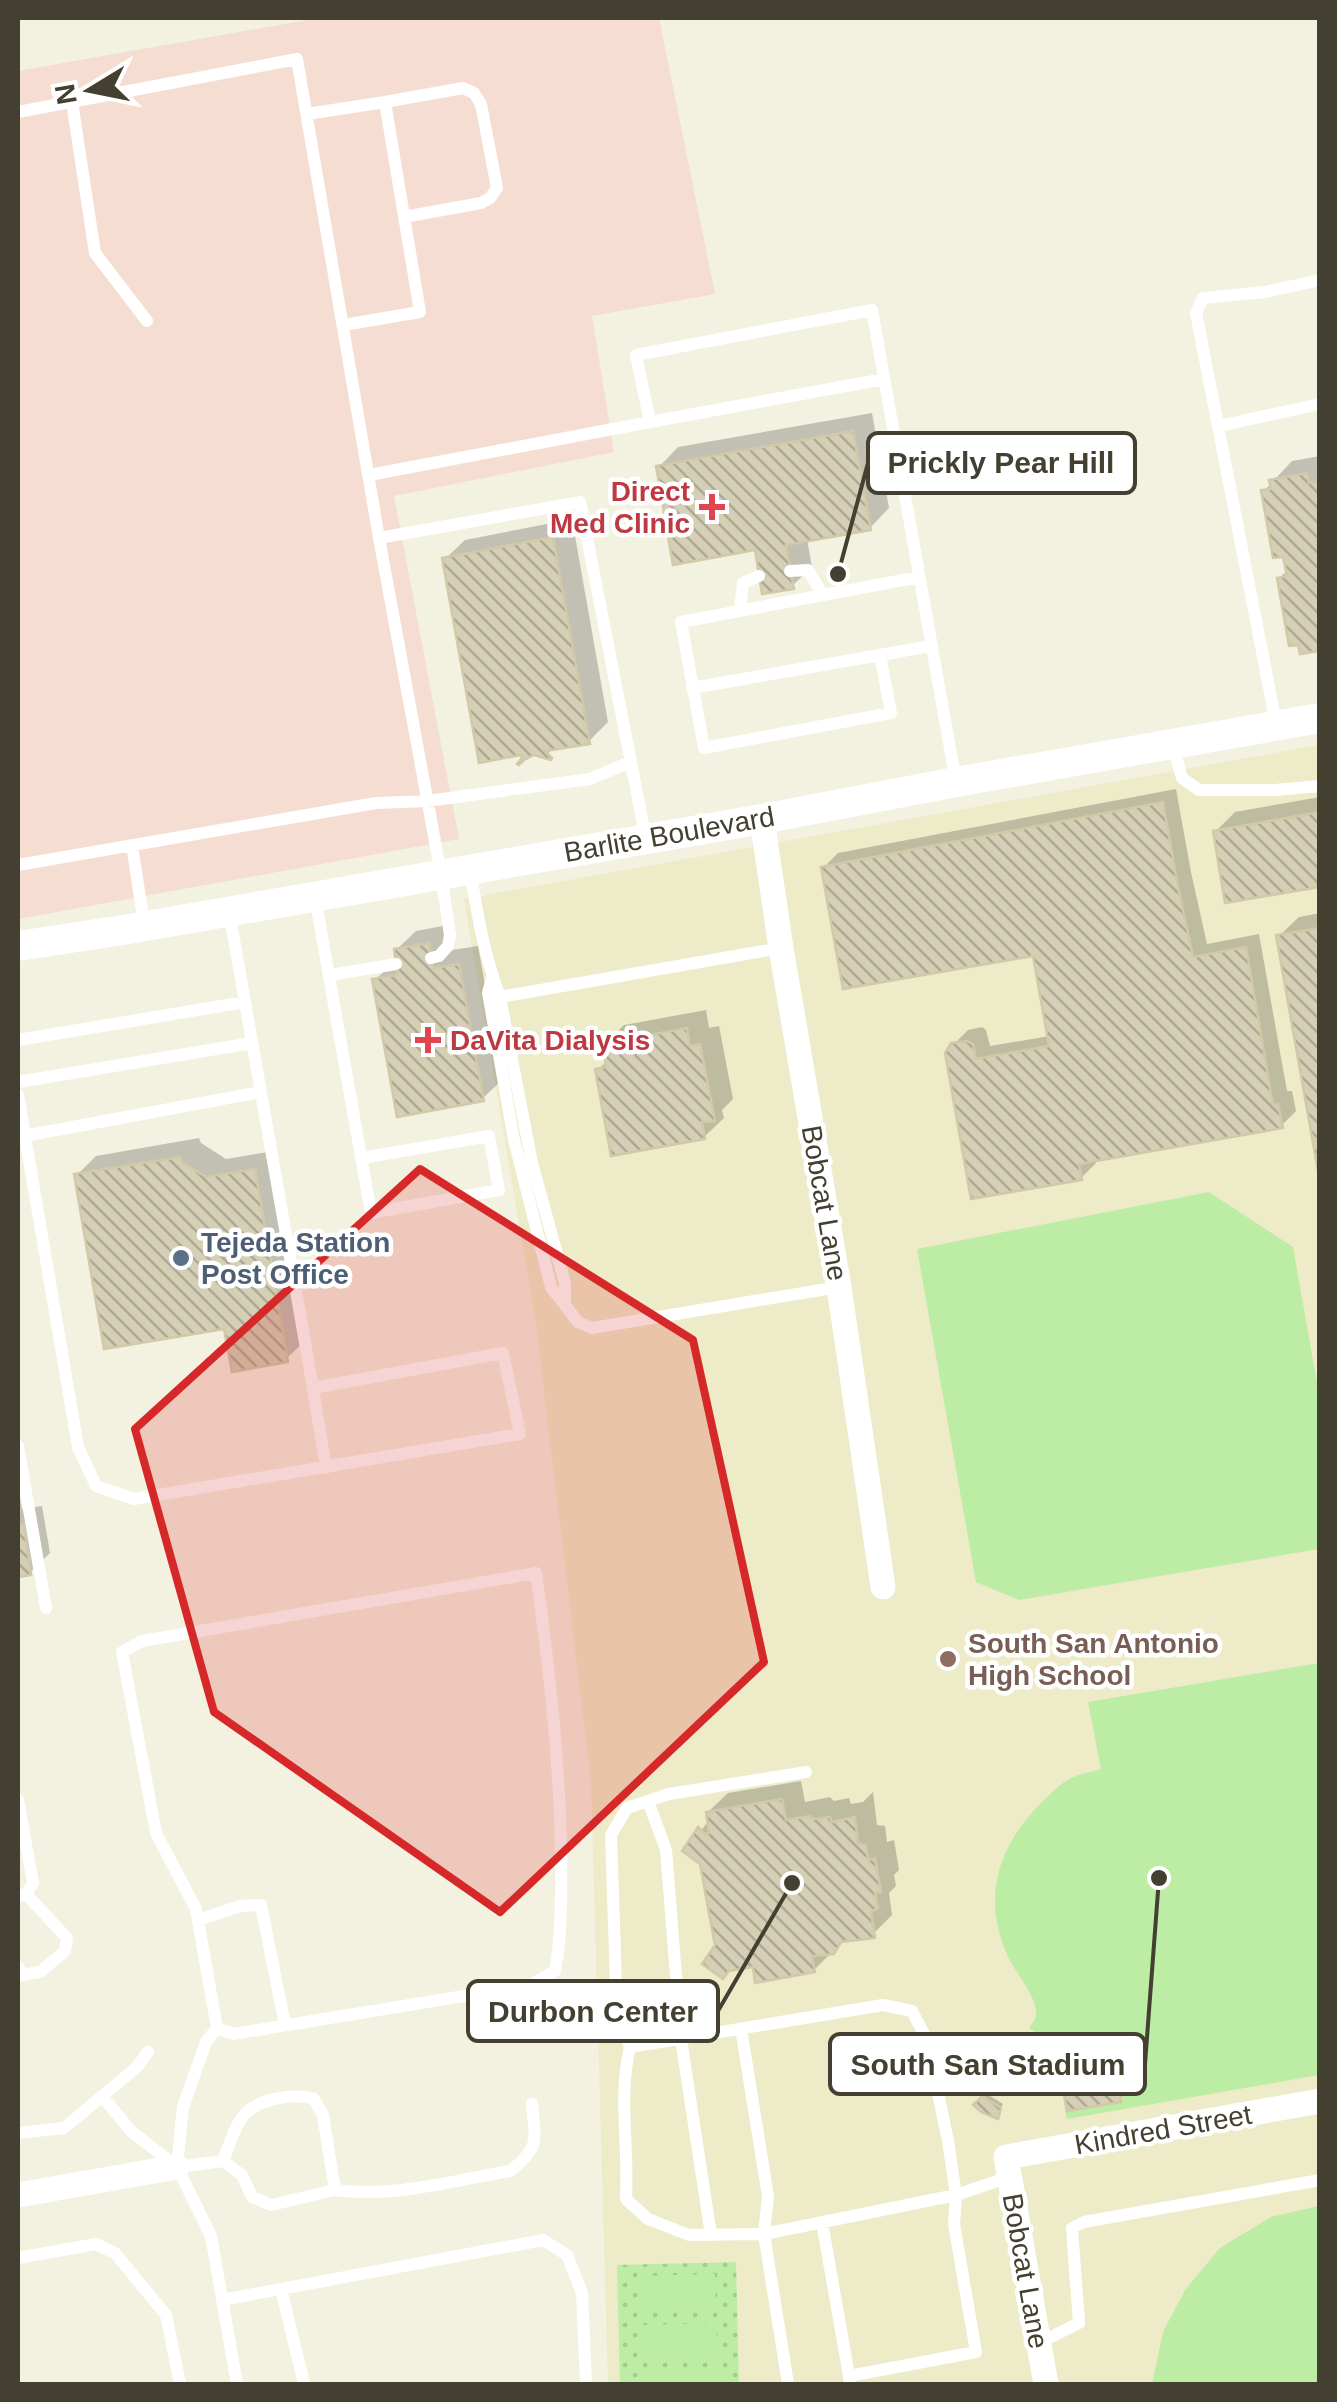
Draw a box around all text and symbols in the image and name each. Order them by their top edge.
north arrow [40,40,140,140]
text: N [49,82,83,107]
callout: Prickly Pear Hill [868,433,1135,493]
text: Prickly Pear Hill [888,446,1114,479]
place label: Direct Med Clinic [550,476,690,539]
marker: Direct Med Clinic [699,494,725,520]
street label: Barlite Boulevard [561,801,777,868]
place label: DaVita Dialysis [450,1025,650,1056]
marker: DaVita Dialysis [415,1027,441,1053]
street label: Bobcat Lane [796,1123,853,1283]
place label: Tejeda Station Post Office [201,1227,390,1290]
marker: Tejeda Station Post Office [170,1247,192,1269]
place label: South San Antonio High School [968,1628,1219,1691]
marker: South San Antonio High School [937,1648,959,1670]
callout: Durbon Center [468,1981,718,2041]
text: Durbon Center [488,1995,698,2028]
callout: South San Stadium [830,2034,1145,2094]
text: South San Stadium [850,2048,1126,2081]
street label: Kindred Street [1072,2099,1254,2160]
street label: Bobcat Lane [997,2191,1054,2351]

